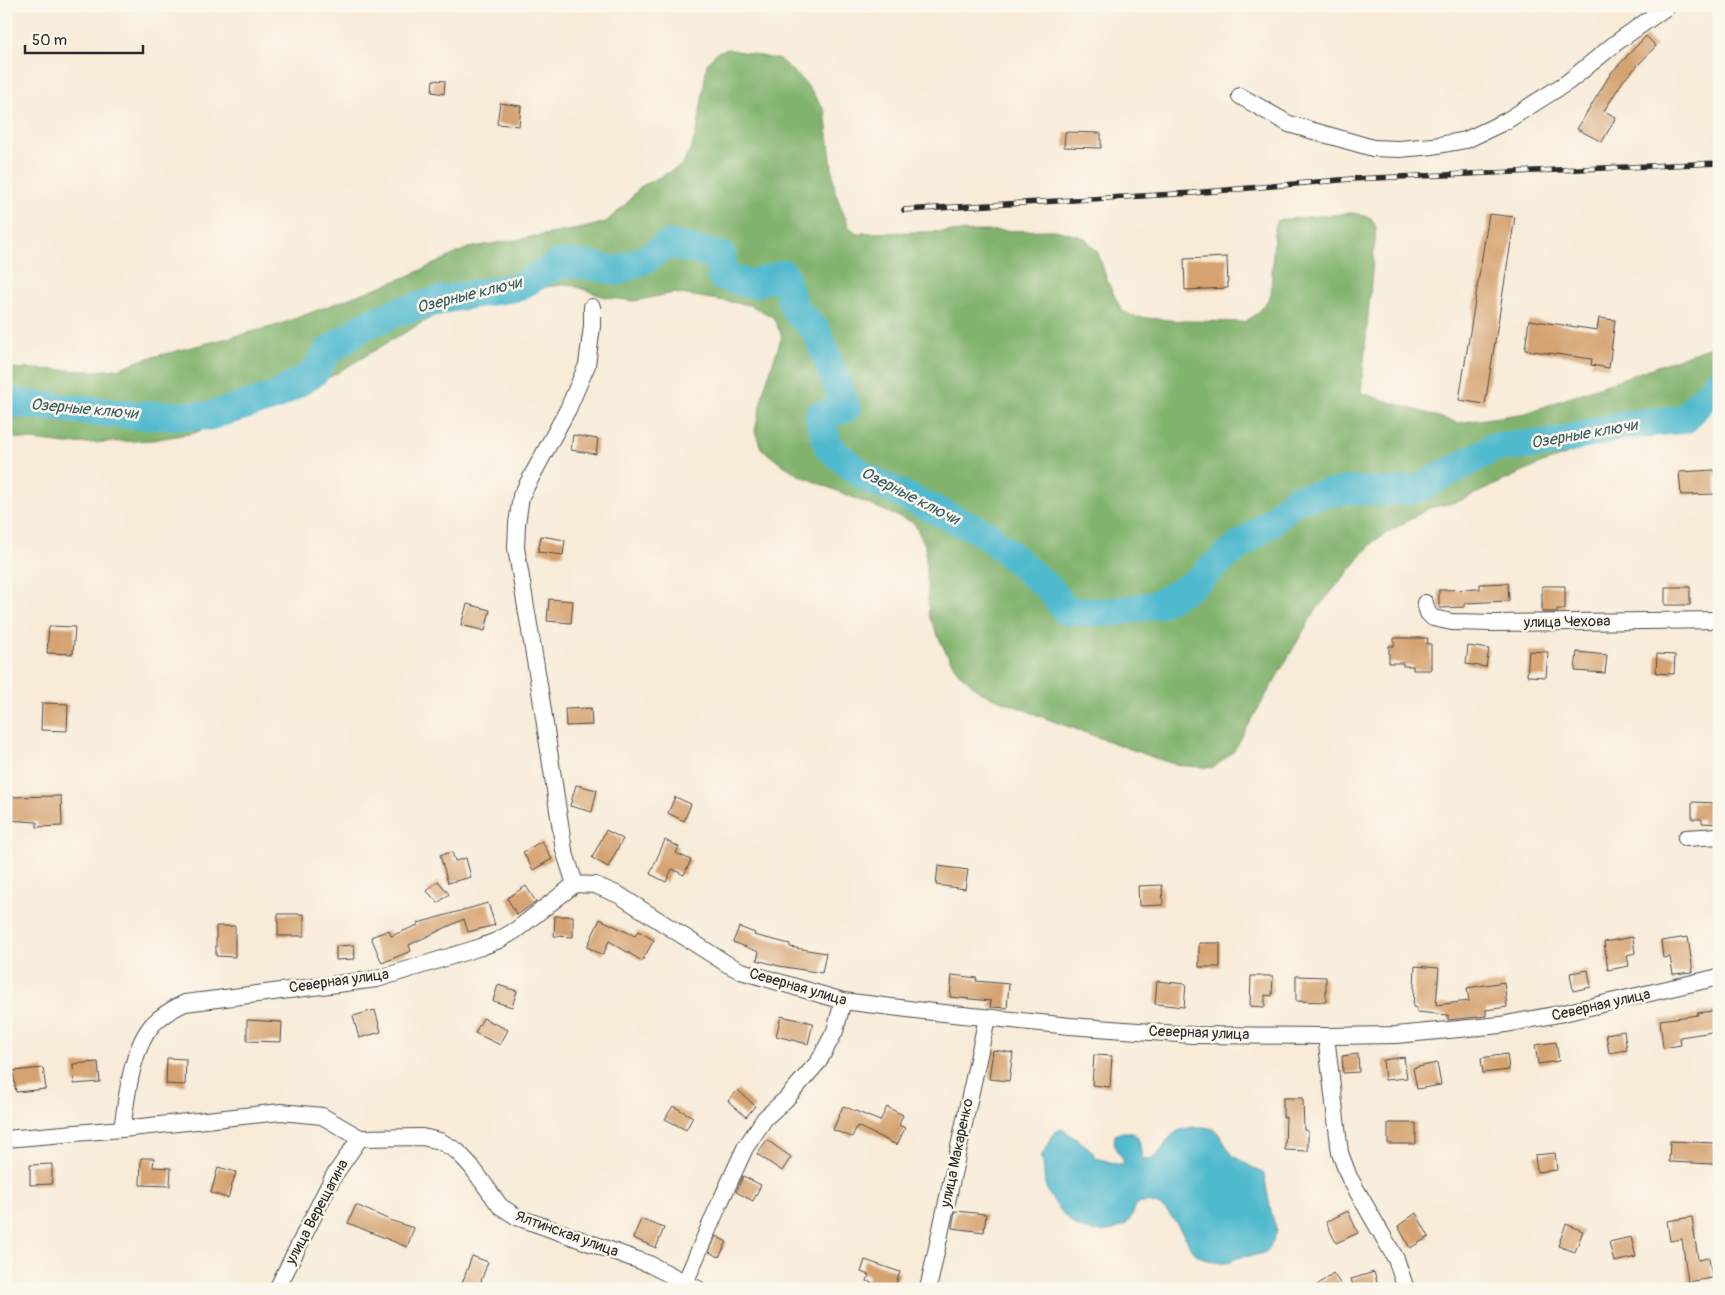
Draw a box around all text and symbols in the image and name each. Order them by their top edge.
scale bar [25,22,142,54]
text: 50 m [32,31,67,50]
water label: Озерные ключи [415,272,525,318]
water label: Озерные ключи [30,394,140,424]
water label: Озерные ключи [1529,415,1640,453]
water label: Озерные ключи [858,463,964,530]
street label: улица Чехова [1522,612,1611,632]
street label: Северная улица [747,964,849,1010]
street label: Северная улица [288,965,390,997]
street label: Северная улица [1550,984,1652,1026]
street label: Северная улица [1148,1022,1250,1044]
street label: улица Макаренко [936,1097,978,1210]
street label: улица Верещагина [281,1156,353,1269]
street label: Ялтинская улица [513,1207,621,1261]

